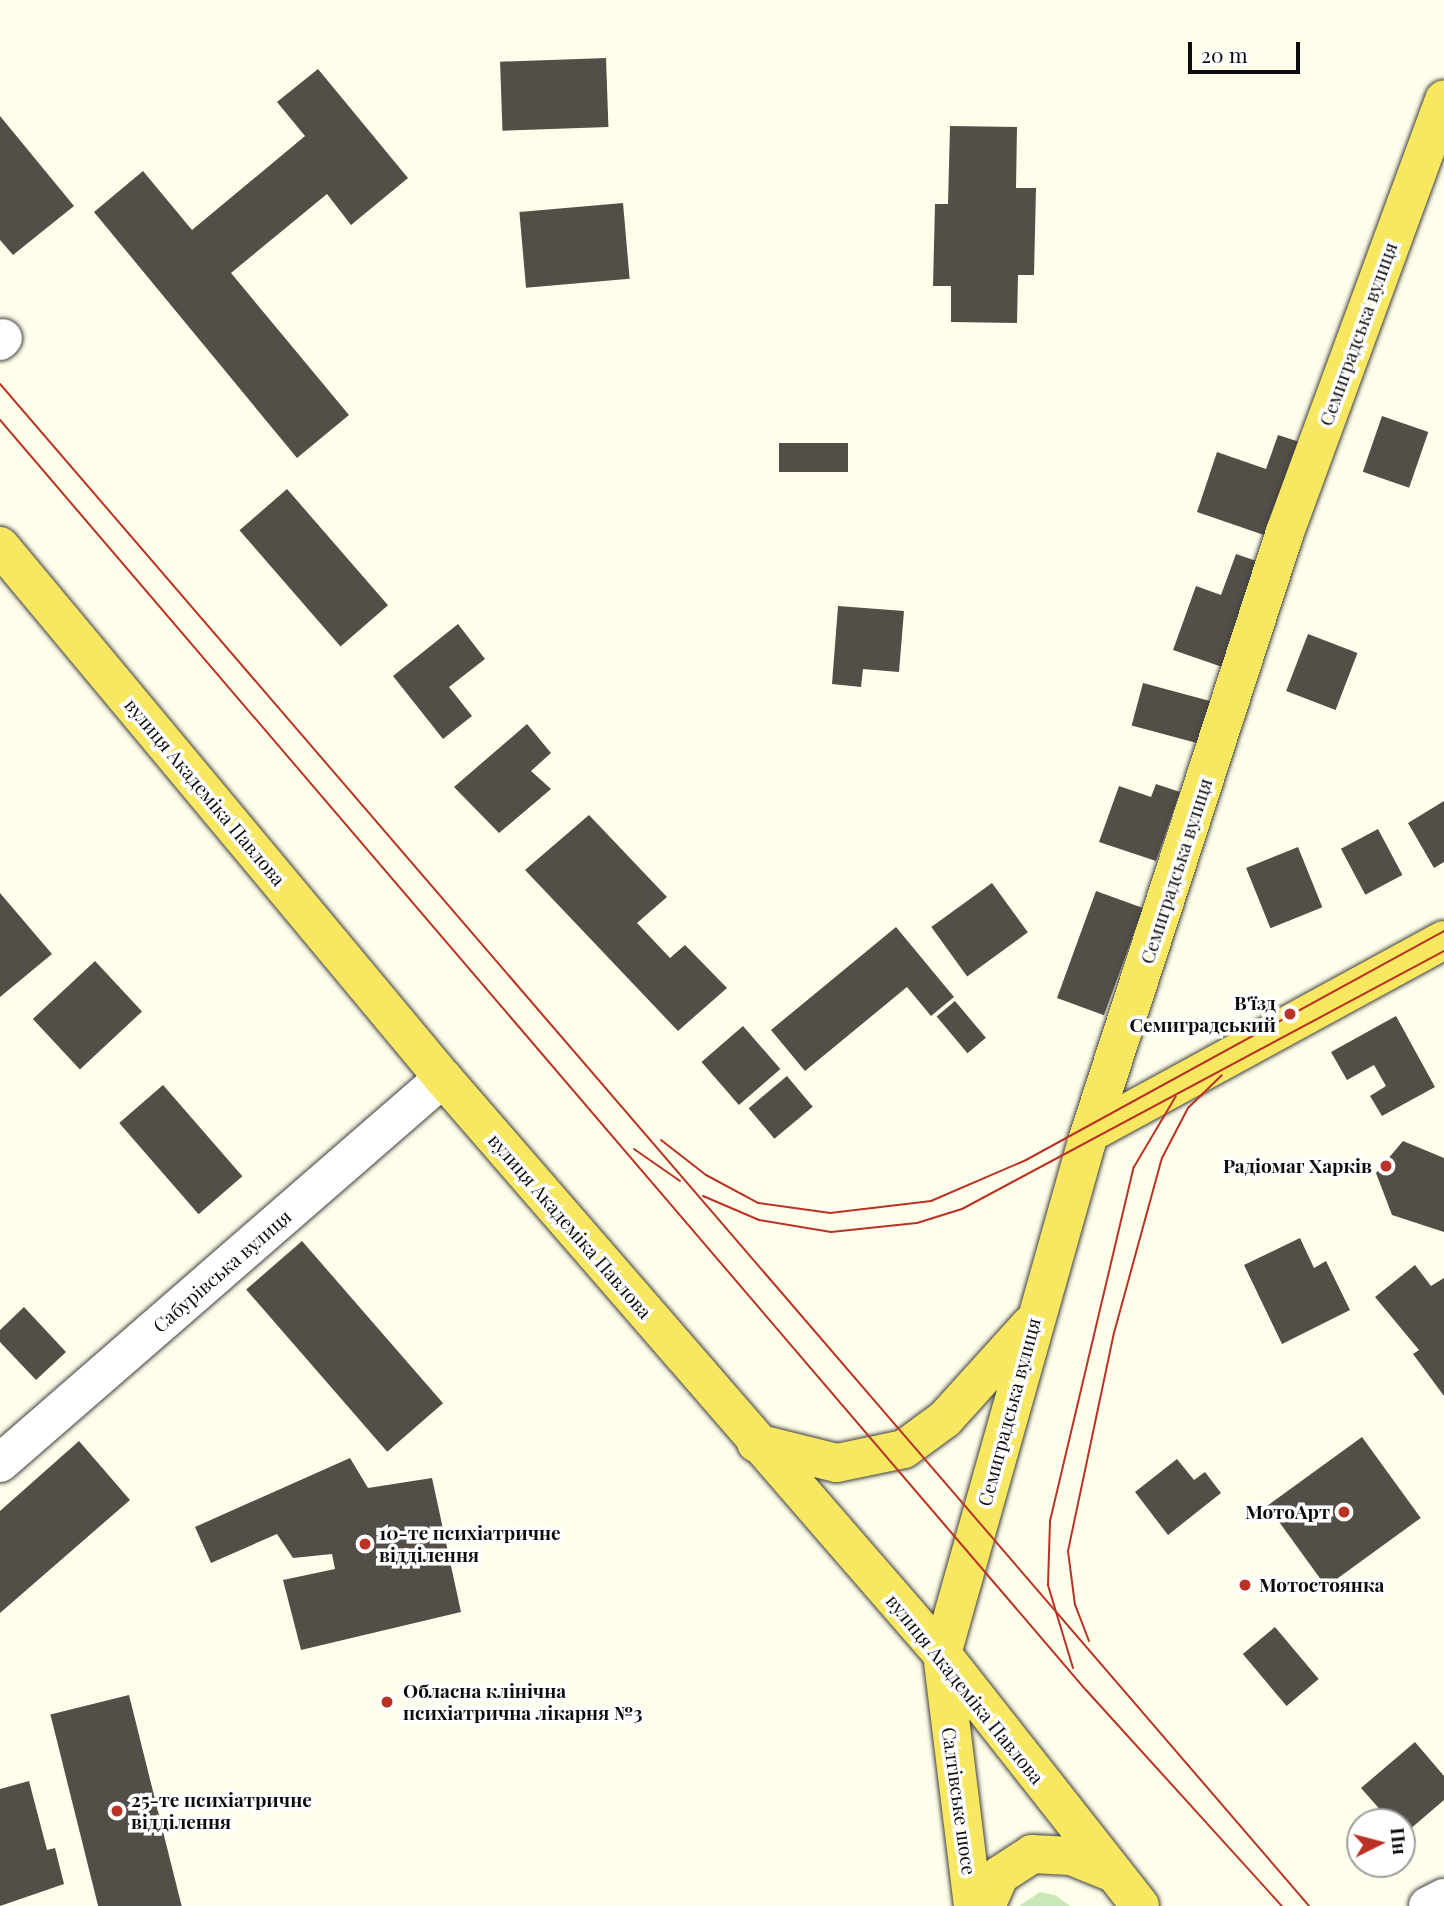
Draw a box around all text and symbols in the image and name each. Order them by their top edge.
scale bar [1192,28,1304,72]
text: 20 m [1201,40,1248,68]
street label: Семиградська вулиця [1314,239,1402,429]
street label: вулиця Академіка Павлова [120,694,290,890]
street label: Семиградська вулиця [1135,775,1217,967]
place label: В'їзд Семиградський [1130,992,1276,1036]
marker: В'їзд Семиградський [1282,1006,1298,1022]
street label: вулиця Академіка Павлова [483,1129,657,1323]
place label: Радіомаг Харків [1223,1155,1372,1177]
marker: Радіомаг Харків [1378,1158,1394,1174]
street label: Сабурівська вулиця [148,1205,296,1337]
street label: Семиградська вулиця [973,1315,1045,1509]
place label: МотоАрт [1245,1501,1330,1523]
marker: МотоАрт [1336,1504,1352,1520]
place label: 10-те психіатричне відділення [379,1522,561,1566]
marker: 10-те психіатричне відділення [357,1536,373,1552]
place label: Мотостоянка [1259,1574,1384,1596]
marker: Мотостоянка [1237,1577,1253,1593]
street label: вулиця Академіка Павлова [881,1590,1049,1788]
place label: Обласна клінічна психіатрична лікарня №3 [403,1680,642,1724]
marker: Обласна клінічна психіатрична лікарня №3 [377,1692,397,1712]
street label: Салтівське шосе [937,1726,981,1876]
place label: 25-те психіатричне відділення [131,1789,312,1833]
marker: 25-те психіатричне відділення [109,1803,125,1819]
north arrow [1346,1808,1416,1878]
text: Пн [1386,1826,1414,1856]

